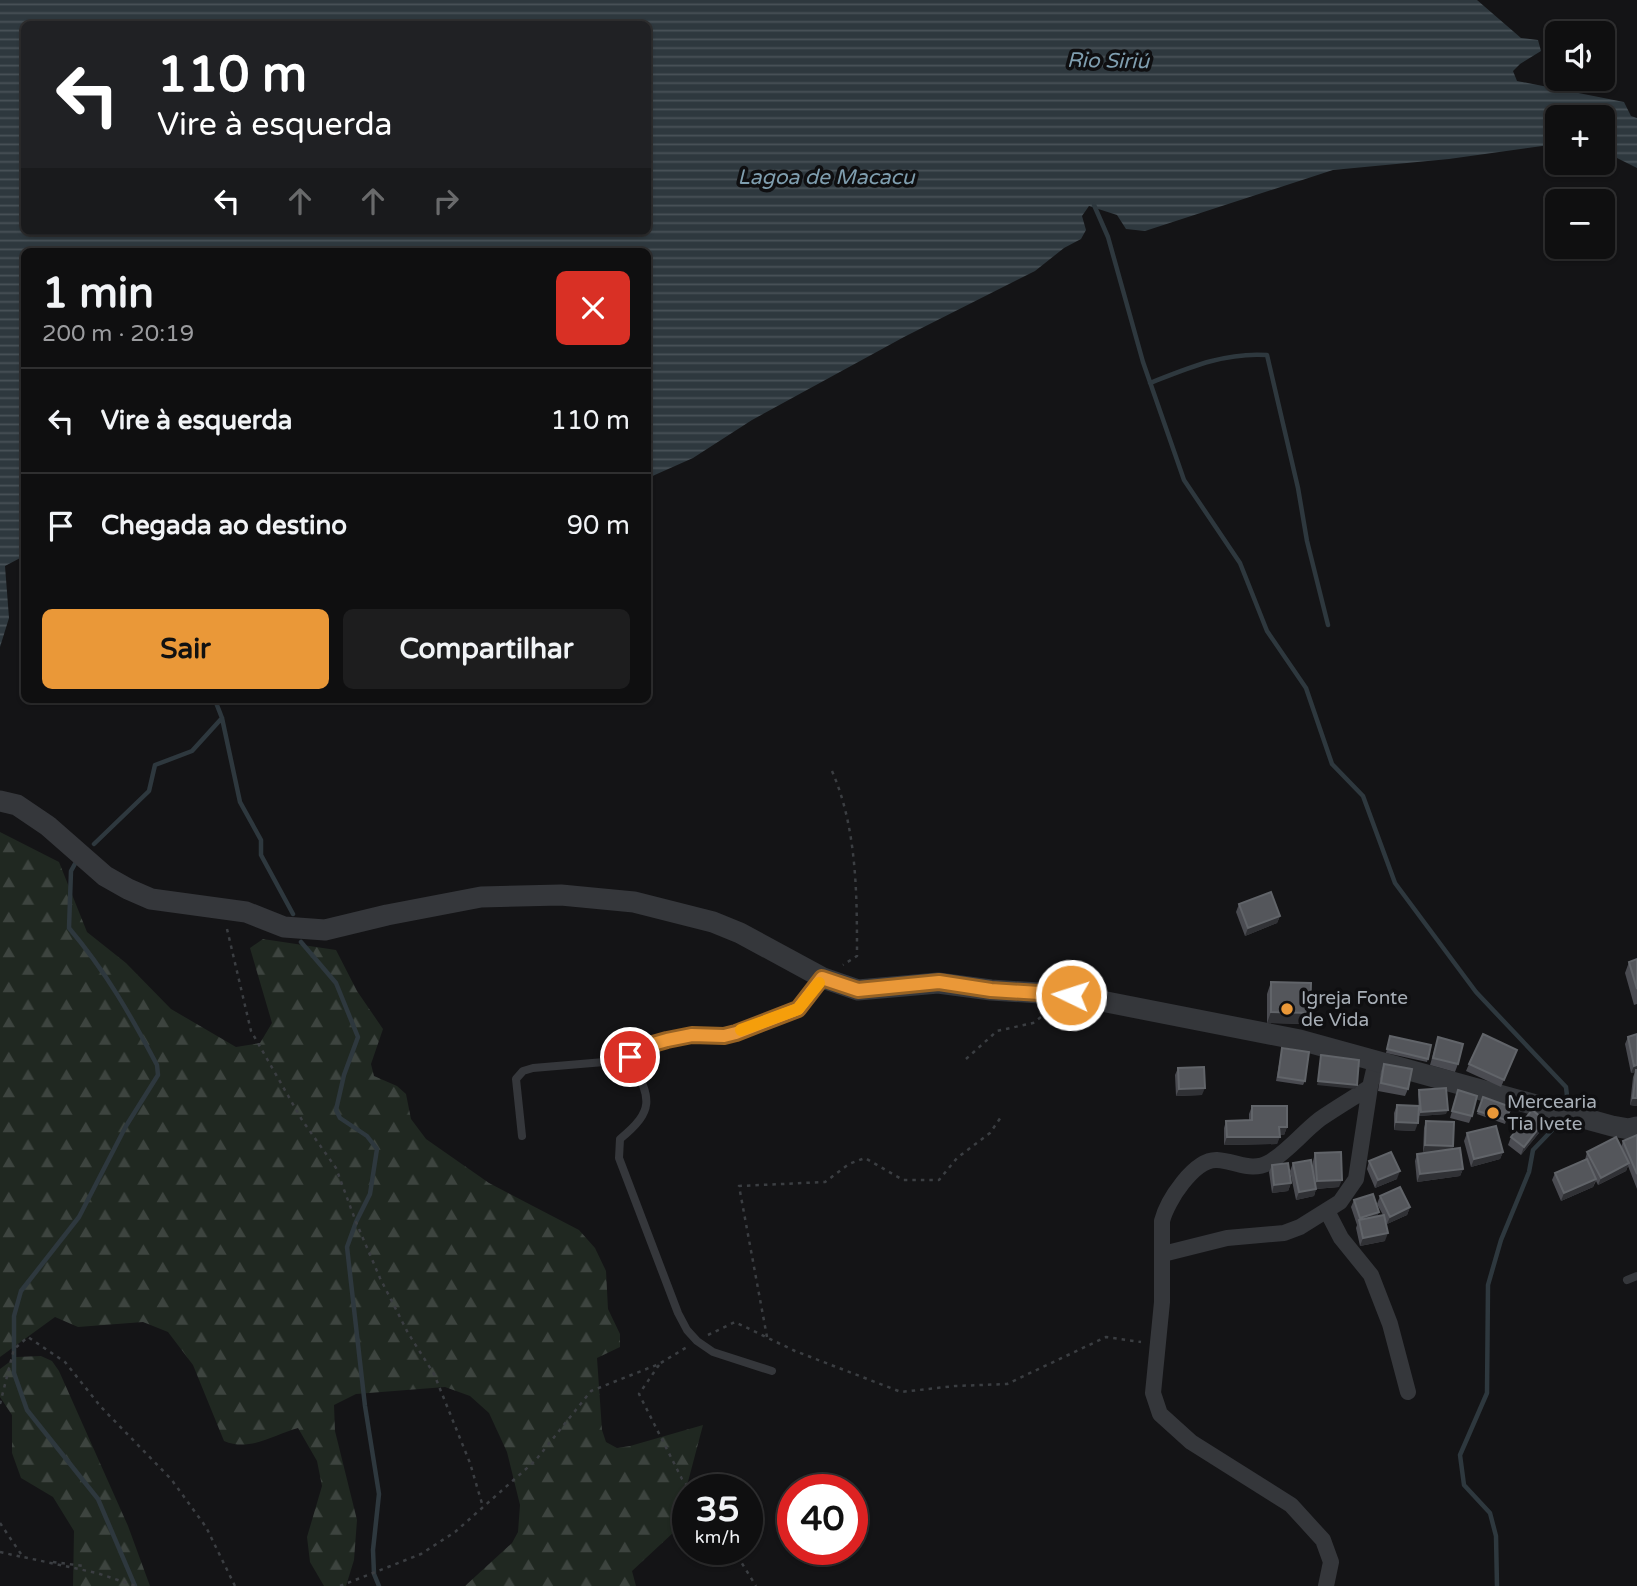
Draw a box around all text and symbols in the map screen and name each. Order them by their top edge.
map controls [1545,21,1615,259]
button: sound [1545,21,1615,91]
text: 110 m [157,46,307,105]
water label: Rio Siriú [1067,48,1151,74]
icon: left [42,49,133,140]
button: + [1545,105,1615,175]
text: Vire à esquerda [157,106,393,144]
water label: Lagoa de Macacu [738,165,916,190]
icon: left [208,182,246,220]
icon: ahead [281,182,319,220]
icon: ahead [354,182,392,220]
icon: right [427,182,465,220]
button: − [1545,189,1615,259]
text: 1 min [42,268,154,319]
button: close [556,271,630,345]
text: 200 m · 20:19 [42,320,194,348]
icon: left [42,402,80,440]
text: Vire à esquerda [101,405,292,436]
text: 110 m [550,405,630,436]
icon: arrive [42,507,80,545]
text: Chegada ao destino [101,510,347,541]
text: 90 m [567,510,630,541]
button: Sair [42,609,329,689]
button: Compartilhar [343,609,630,689]
position arrow [1034,958,1108,1032]
place label: Igreja Fonte de Vida [1301,987,1408,1031]
marker: Igreja Fonte de Vida [1279,1001,1295,1017]
pin [600,1027,660,1087]
icon: arrive [611,1038,649,1076]
place label: Mercearia Tia Ivete [1507,1091,1597,1135]
marker: Mercearia Tia Ivete [1485,1105,1501,1121]
speed limit sign: 40 [777,1474,868,1565]
text: 35 [696,1489,739,1531]
text: km/h [695,1526,740,1548]

